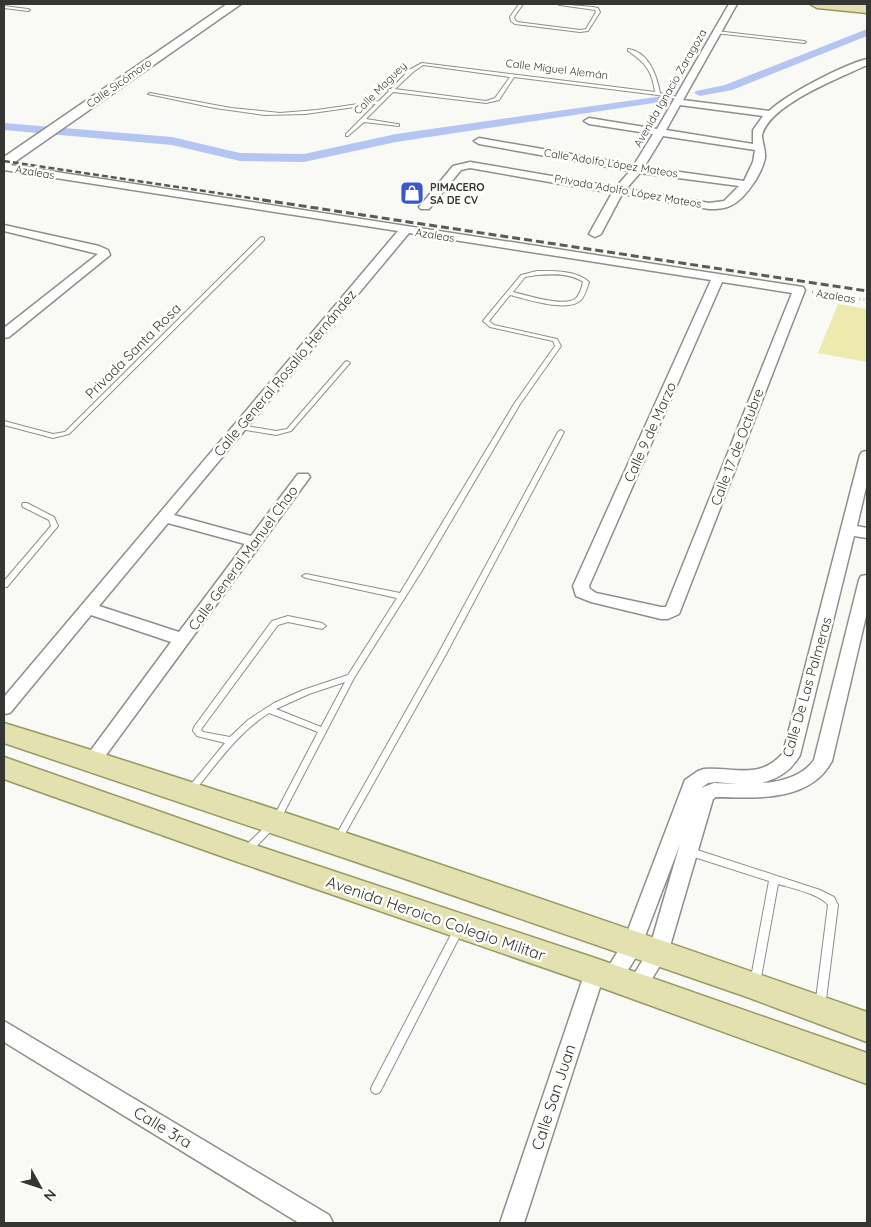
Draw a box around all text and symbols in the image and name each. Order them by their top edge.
street label: Avenida Ignacio Zaragoza [630,27,710,149]
street label: Calle Sicómoro [84,55,155,111]
street label: Calle Miguel Alemán [505,56,609,82]
street label: Calle Maguey [351,59,409,117]
street label: Calle Adolfo López Mateos [543,146,679,180]
street label: Azaleas [14,162,56,182]
street label: Privada Adolfo López Mateos [553,171,703,211]
shop icon: PIMACERO SA DE CV [399,180,425,206]
place label: PIMACERO SA DE CV [430,180,485,207]
street label: Azaleas [414,225,456,245]
street label: Calle General Rosalío Hernández [210,286,360,460]
street label: Azaleas [815,286,857,306]
street label: Privada Santa Rosa [81,299,185,403]
street label: Calle 9 de Marzo [620,379,680,485]
street label: Calle 17 de Octubre [706,386,768,508]
street label: Calle General Manuel Chao [184,482,302,634]
street label: Calle De Las Palmeras [778,615,836,759]
street label: Avenida Heroico Colegio Militar [324,871,548,965]
street label: Calle San Juan [526,1041,580,1153]
street label: Calle 3ra [130,1102,196,1152]
north arrow [15,1162,65,1212]
text: N [40,1186,60,1205]

